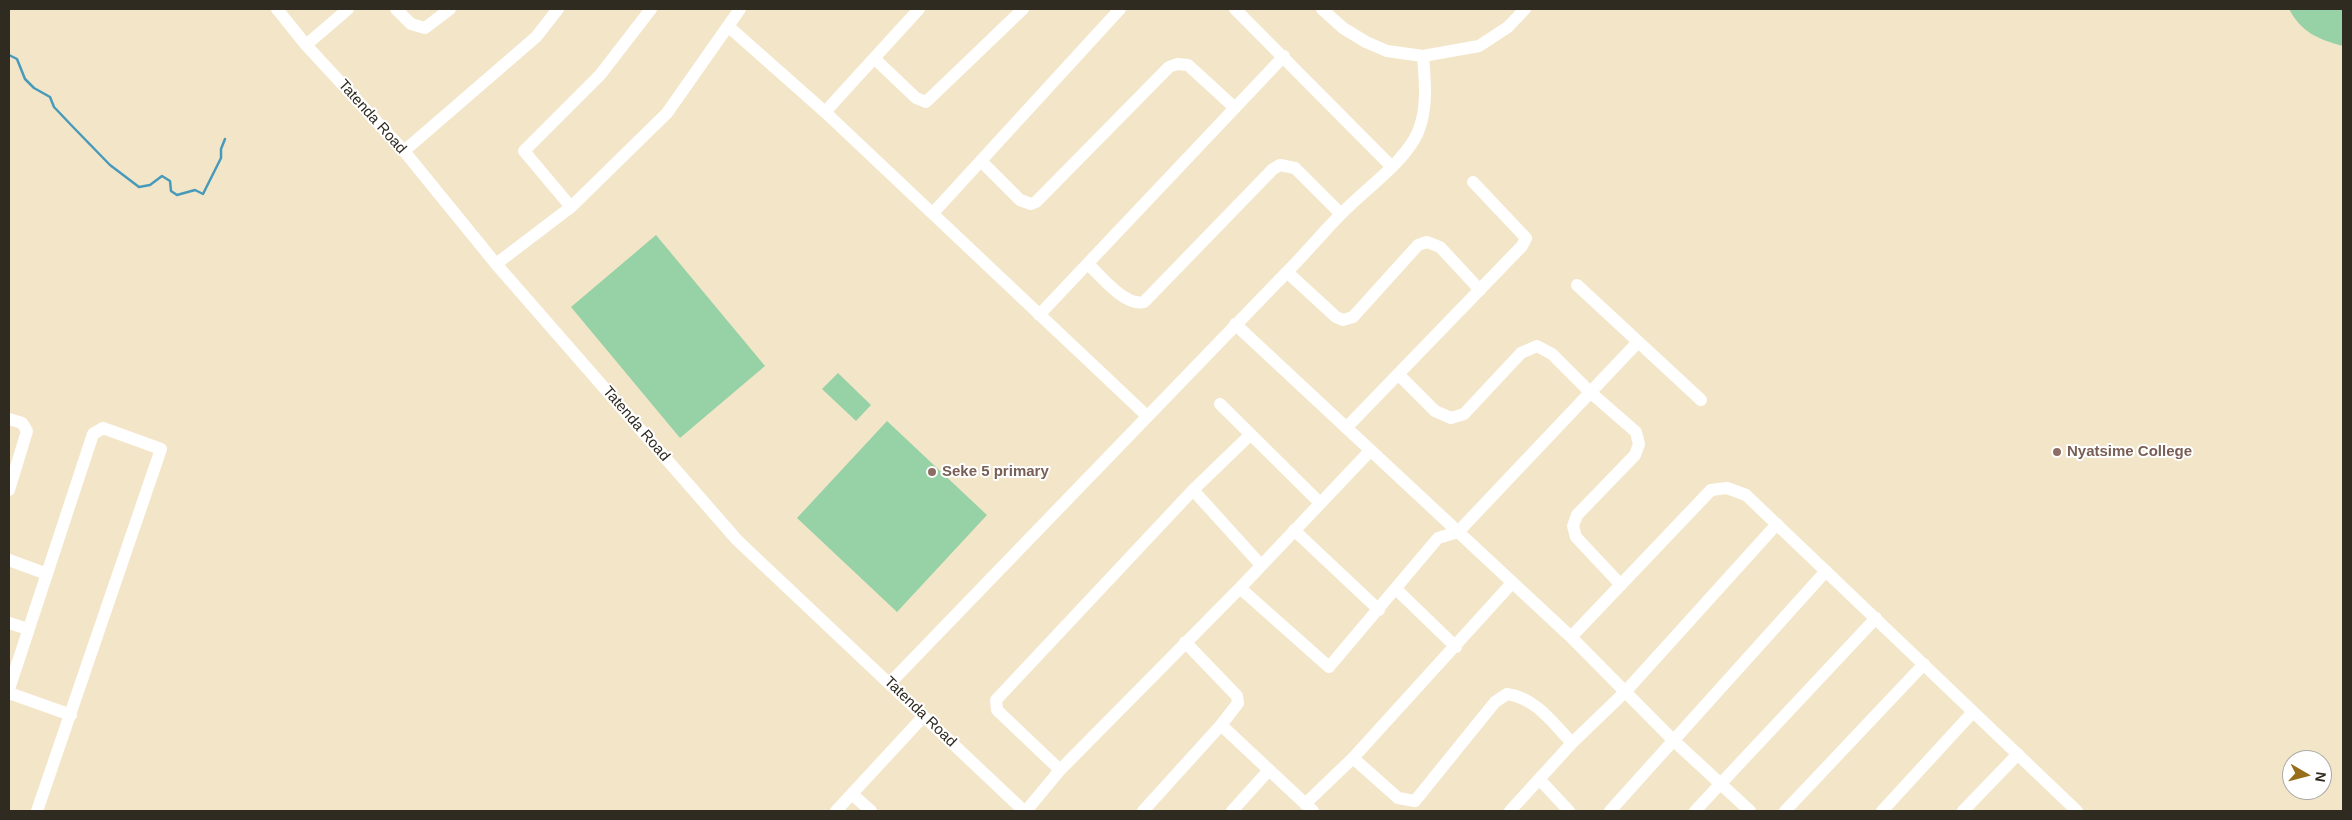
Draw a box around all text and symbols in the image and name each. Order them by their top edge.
street label: Tatenda Road [334,76,410,158]
street label: Tatenda Road [599,383,673,465]
place label: Nyatsime College [2067,443,2192,461]
marker: Nyatsime College [2051,446,2063,458]
place label: Seke 5 primary [942,463,1049,481]
marker: Seke 5 primary [926,466,938,478]
street label: Tatenda Road [880,673,960,751]
north arrow [2282,750,2332,800]
text: N [2312,771,2329,783]

